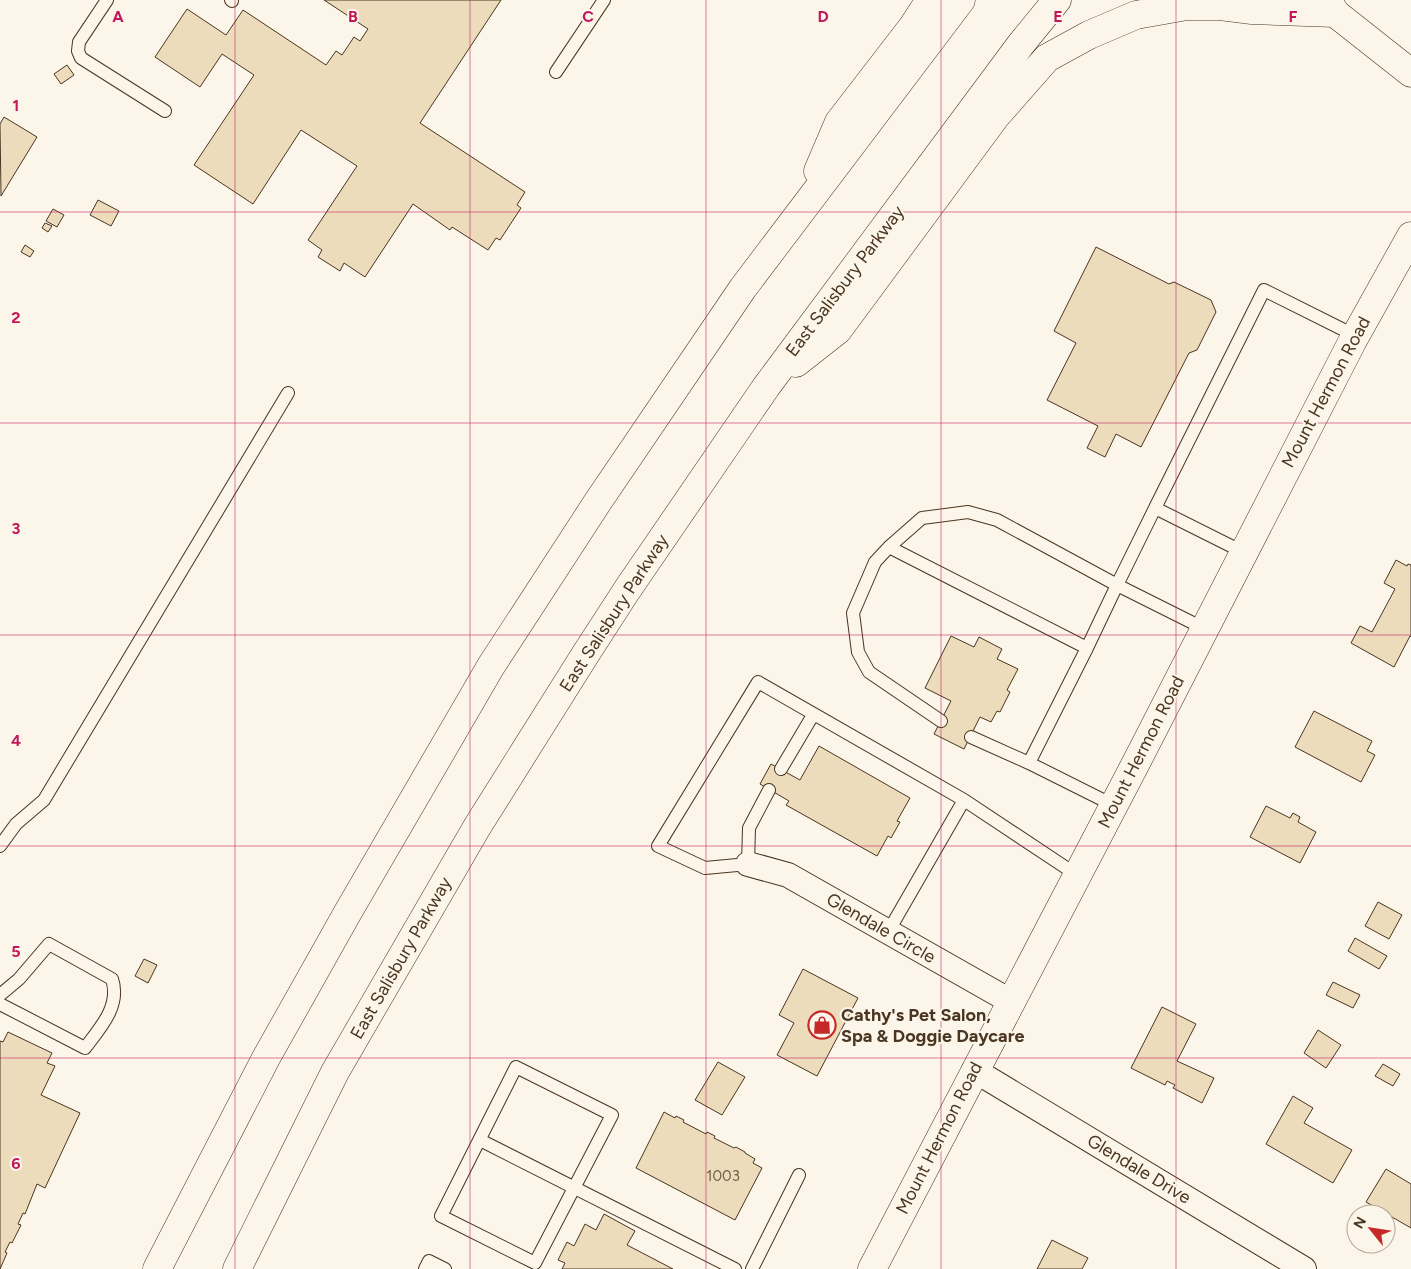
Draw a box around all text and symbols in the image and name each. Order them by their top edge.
text: A [112,7,124,26]
text: B [348,7,358,26]
text: C [582,7,594,26]
text: D [817,7,829,26]
text: E [1053,7,1063,26]
text: F [1289,7,1298,26]
text: 1 [13,96,19,115]
street label: East Salisbury Parkway [781,201,909,361]
text: 2 [11,308,21,327]
street label: Mount Hermon Road [1277,313,1375,471]
text: 3 [12,519,21,538]
street label: East Salisbury Parkway [555,530,673,696]
street label: Mount Hermon Road [1093,672,1189,832]
text: 4 [11,731,21,750]
street label: East Salisbury Parkway [346,873,457,1043]
street label: Glendale Circle [823,888,940,968]
text: 5 [11,942,21,961]
place label: Cathy's Pet Salon, Spa & Doggie Daycare [841,1004,1024,1047]
shop icon: Cathy's Pet Salon, Spa & Doggie Daycare [807,1010,837,1040]
street label: Mount Hermon Road [891,1058,987,1218]
street label: Glendale Drive [1083,1129,1195,1209]
text: 6 [11,1154,21,1173]
house number: 1003 [706,1167,740,1185]
north arrow [1346,1204,1396,1254]
text: N [1350,1214,1370,1232]

